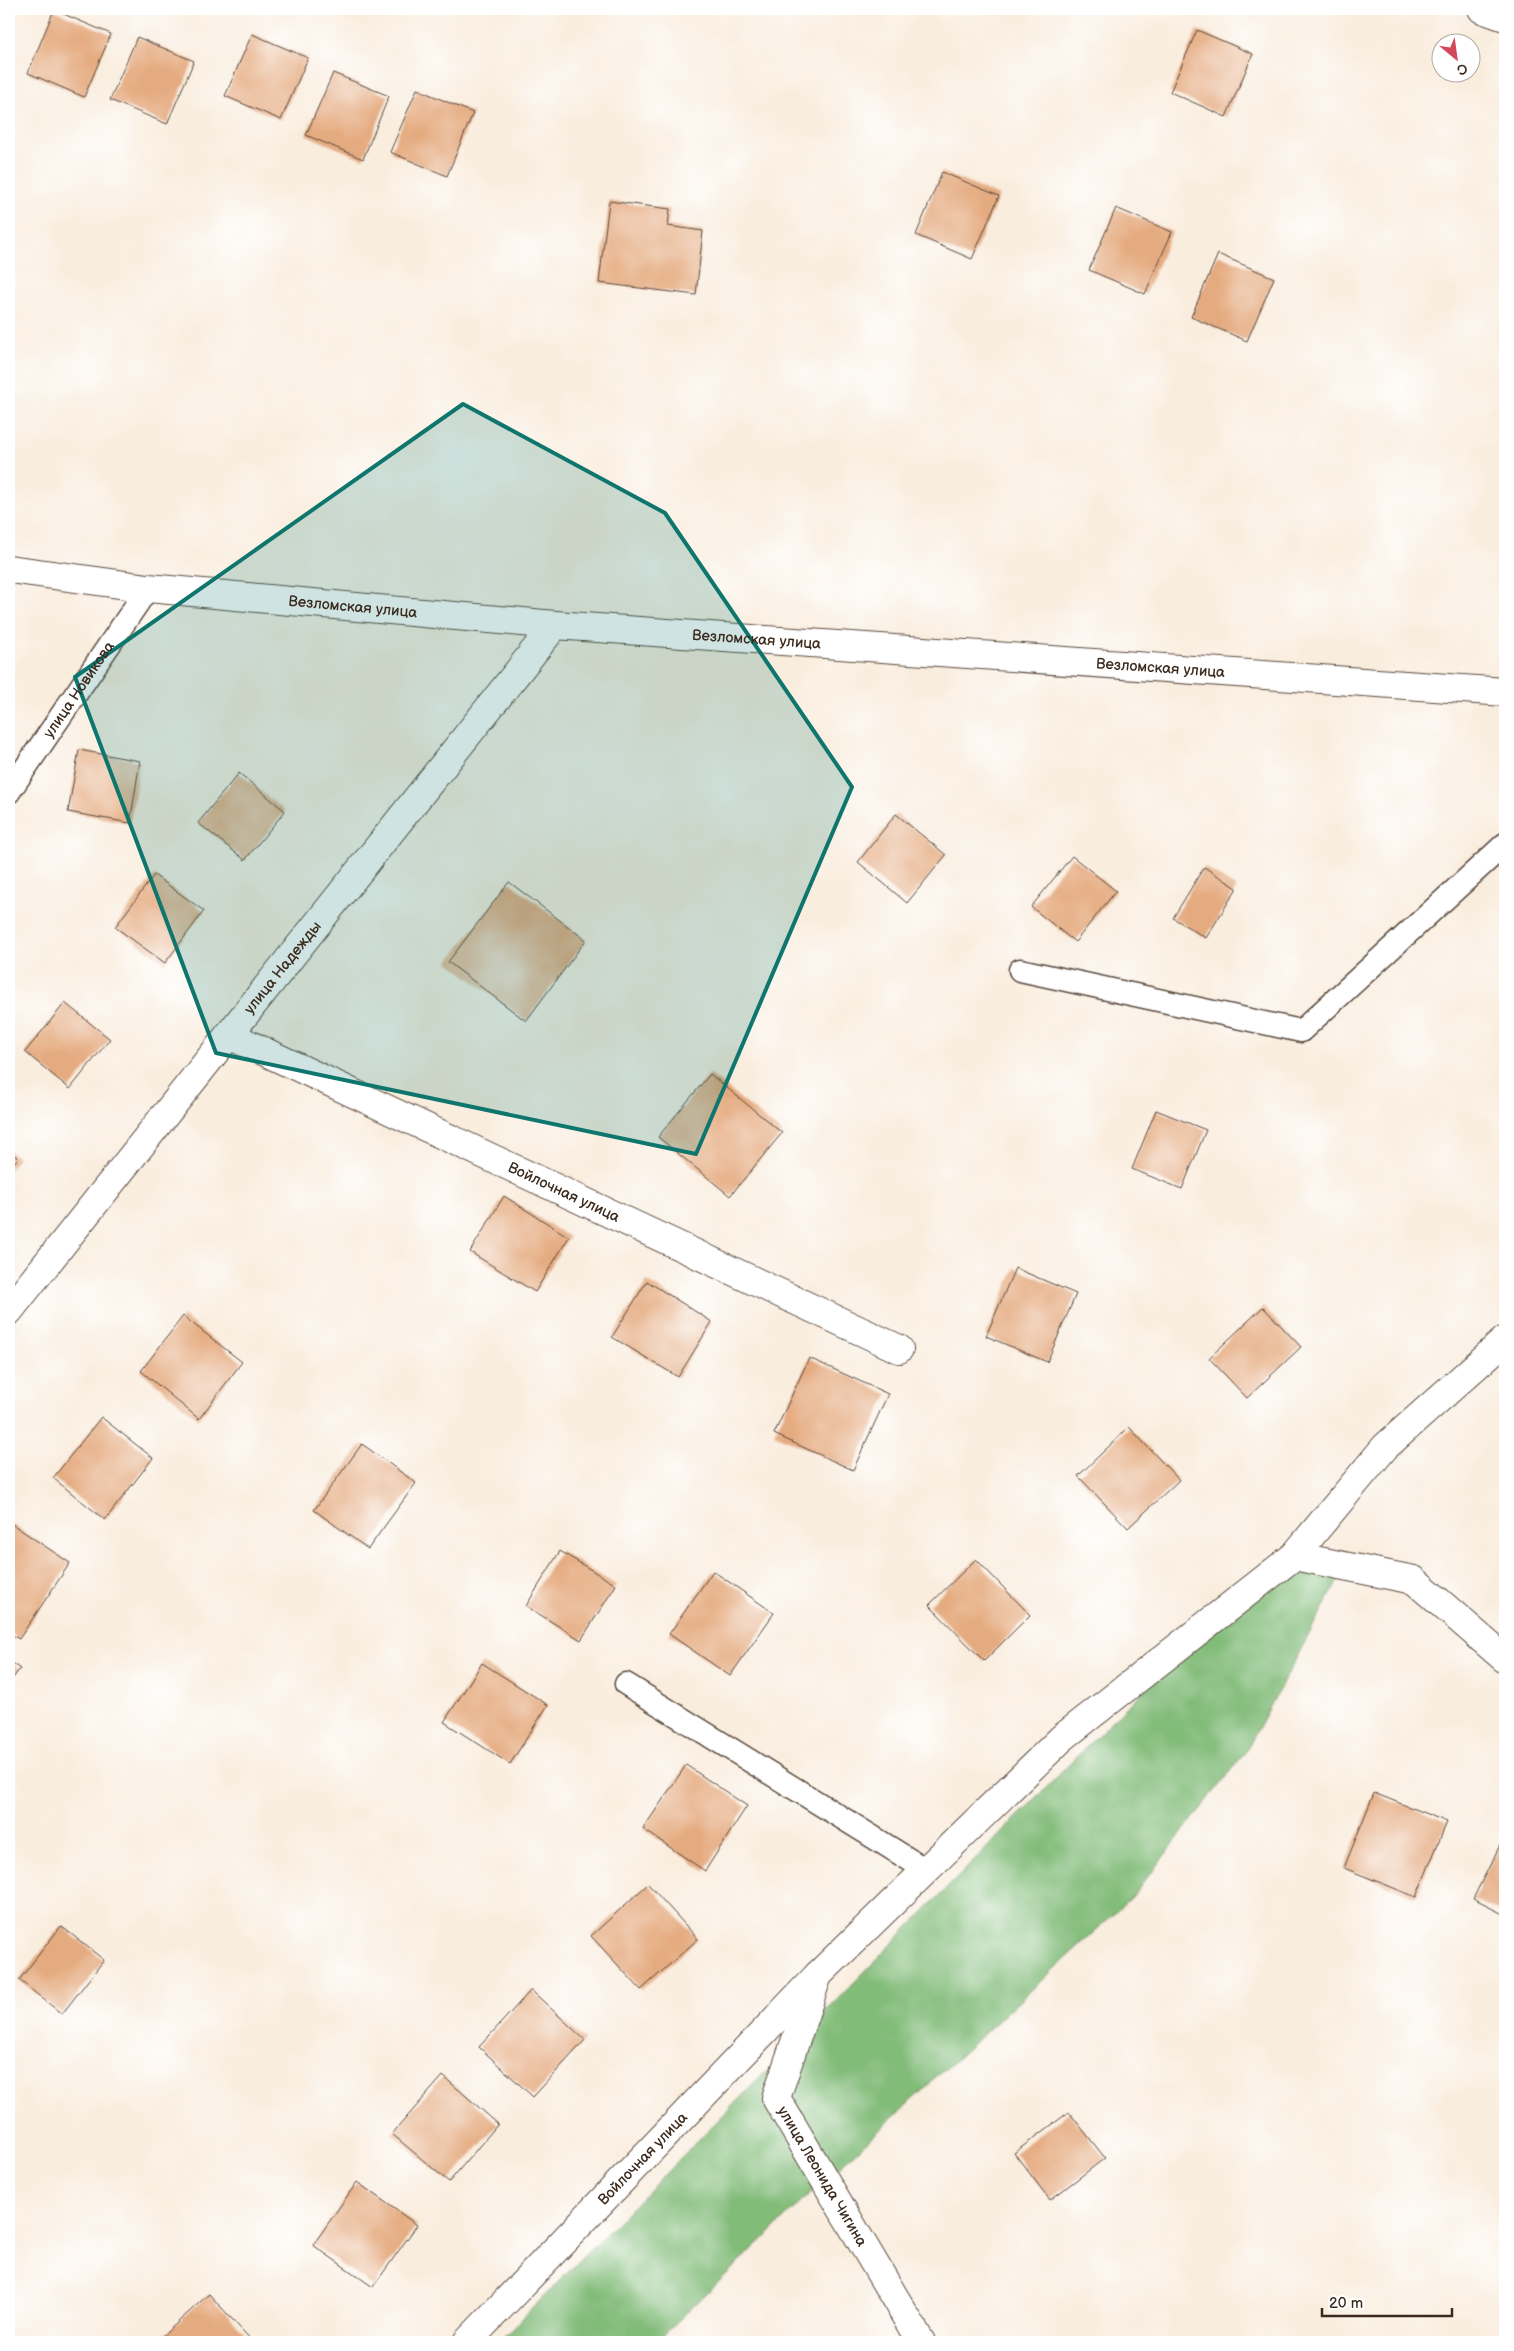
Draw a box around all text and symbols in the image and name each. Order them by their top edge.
north arrow [1432,32,1482,82]
text: С [1453,59,1470,79]
street label: Везломская улица [288,591,418,622]
street label: Везломская улица [691,625,822,653]
street label: улица Новикова [39,637,119,742]
street label: Везломская улица [1095,654,1226,682]
street label: улица Надежды [240,917,325,1018]
street label: Войлочная улица [505,1158,623,1226]
street label: улица Леонида Чигина [773,2103,872,2250]
street label: Войлочная улица [594,2108,691,2209]
scale bar [1322,2286,1452,2318]
text: 20 m [1329,2294,1363,2313]

